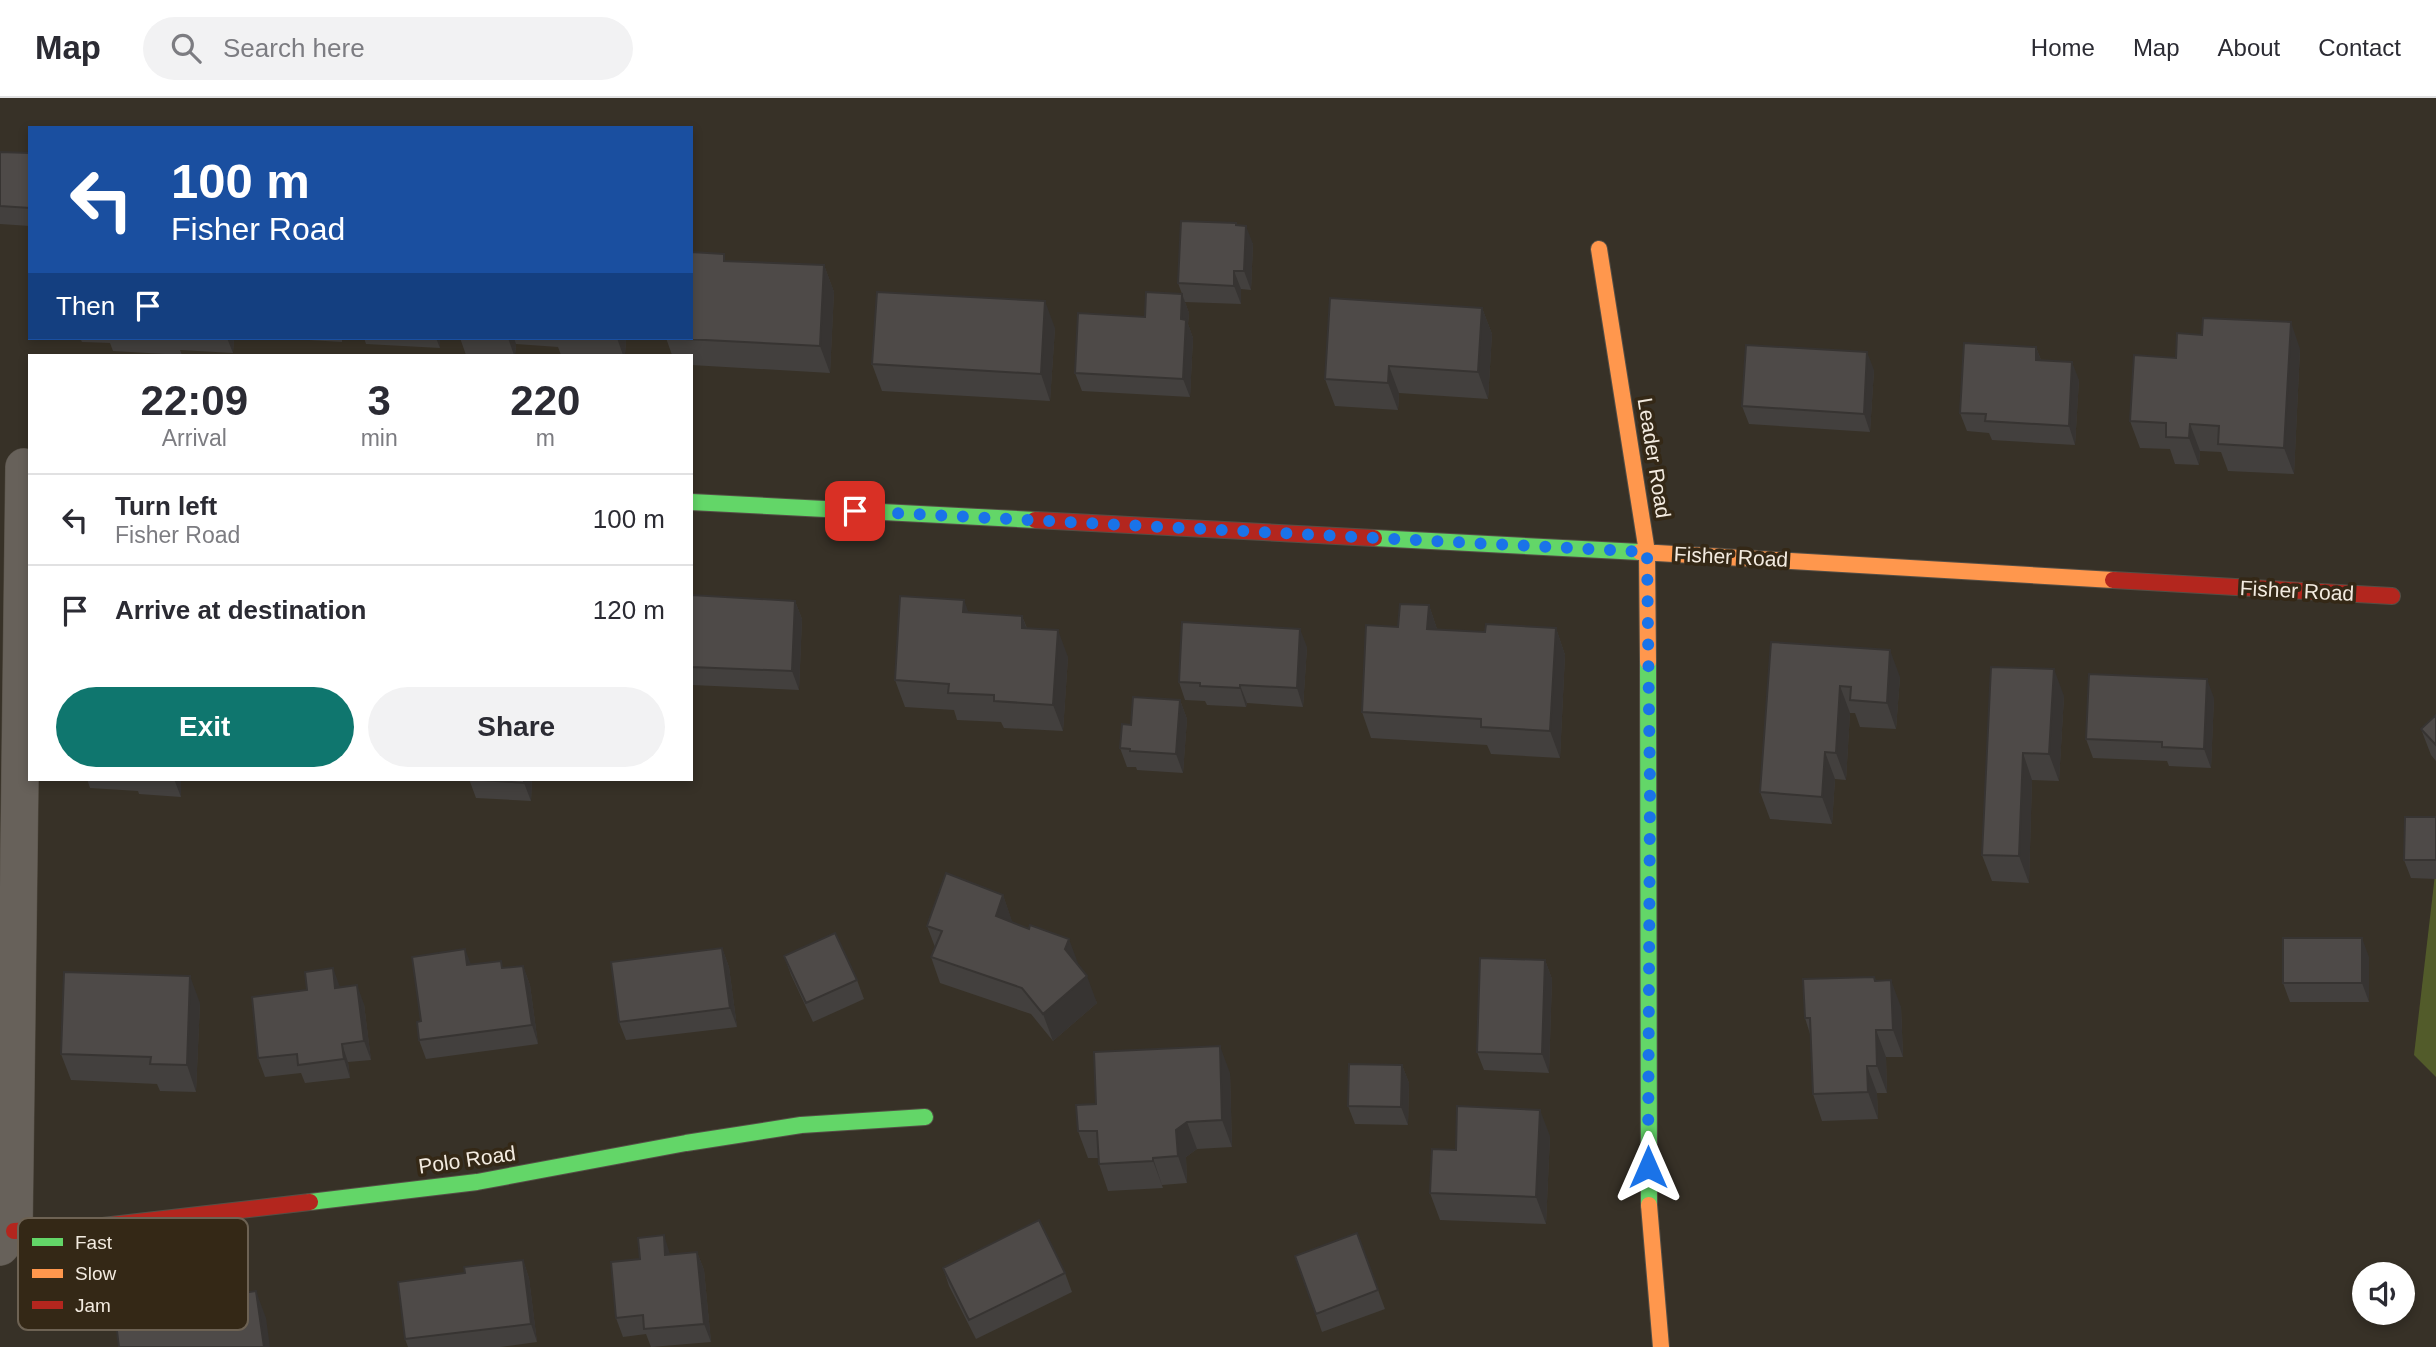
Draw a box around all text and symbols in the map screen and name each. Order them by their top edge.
search box [143,17,633,80]
text: Map [35,29,101,66]
icon: search [167,29,205,67]
text: Search here [223,33,365,63]
text: Home [2031,34,2095,61]
text: Map [2133,34,2180,61]
text: About [2218,34,2280,61]
text: Contact [2318,34,2401,61]
icon: left [56,154,147,245]
text: 100 m [171,154,310,208]
text: Fisher Road [171,211,345,247]
icon: arrive [129,287,167,325]
text: Then [56,291,115,321]
text: 22:09 [141,377,248,424]
text: 3 [367,377,391,424]
text: 220 [510,377,580,424]
street label: Leader Road [1634,396,1675,520]
text: Arrival [162,425,227,451]
text: min [361,425,398,451]
text: m [536,425,555,451]
pin [825,481,885,541]
text: Turn left [115,491,217,521]
icon: arrive [836,492,874,530]
icon: left [56,501,94,539]
text: 100 m [593,504,665,534]
text: Fisher Road [115,522,240,548]
street label: Fisher Road [1673,542,1789,571]
street label: Fisher Road [2239,576,2355,605]
icon: arrive [56,592,94,630]
text: Arrive at destination [115,595,366,625]
text: 120 m [593,595,665,625]
button: Exit [56,687,354,767]
button: Share [368,687,665,767]
position arrow [1611,1130,1685,1204]
street label: Polo Road [417,1141,517,1178]
legend [18,1218,248,1330]
text: Fast [75,1232,113,1253]
map controls [2352,1262,2415,1325]
button: sound [2352,1262,2415,1325]
text: Slow [75,1263,116,1284]
text: Jam [75,1295,111,1316]

